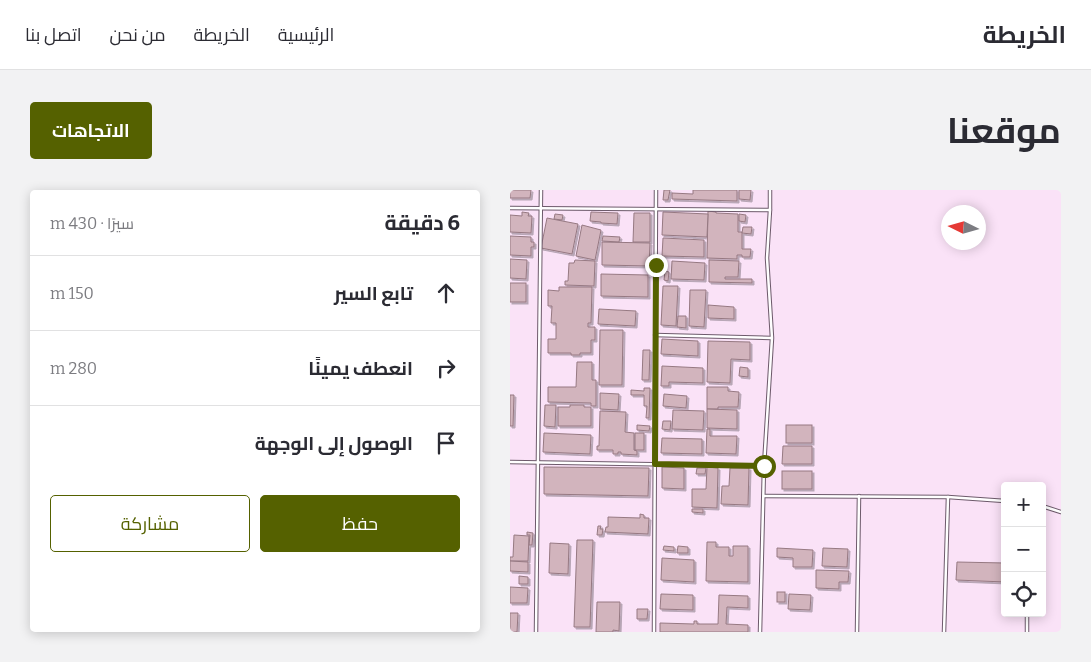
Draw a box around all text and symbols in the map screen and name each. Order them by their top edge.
text: الخريطة [983,21,1066,49]
text: اتصل بنا [25,24,82,46]
text: من نحن [110,24,166,46]
text: الخريطة [194,24,250,46]
text: الرئيسية [278,24,334,46]
button: الاتجاهات [30,102,152,159]
text: موقعنا [947,110,1061,152]
north arrow [941,205,986,250]
text: 6 دقيقة [384,210,460,236]
text: سيرًا · 430 m [50,214,134,233]
route end [645,254,668,277]
icon: ahead [432,279,460,307]
text: تابع السير [334,282,413,305]
text: 150 m [50,284,94,303]
icon: right [432,354,460,382]
text: انعطف يمينًا [308,357,413,380]
text: 280 m [50,359,97,378]
icon: arrive [432,429,460,457]
text: الوصول إلى الوجهة [255,432,413,455]
route start [753,455,776,478]
map controls [1001,482,1046,617]
button: + [1001,482,1046,527]
button: مشاركة [50,495,250,552]
button: حفظ [260,495,460,552]
button: − [1001,527,1046,572]
button: locate [1001,572,1046,617]

